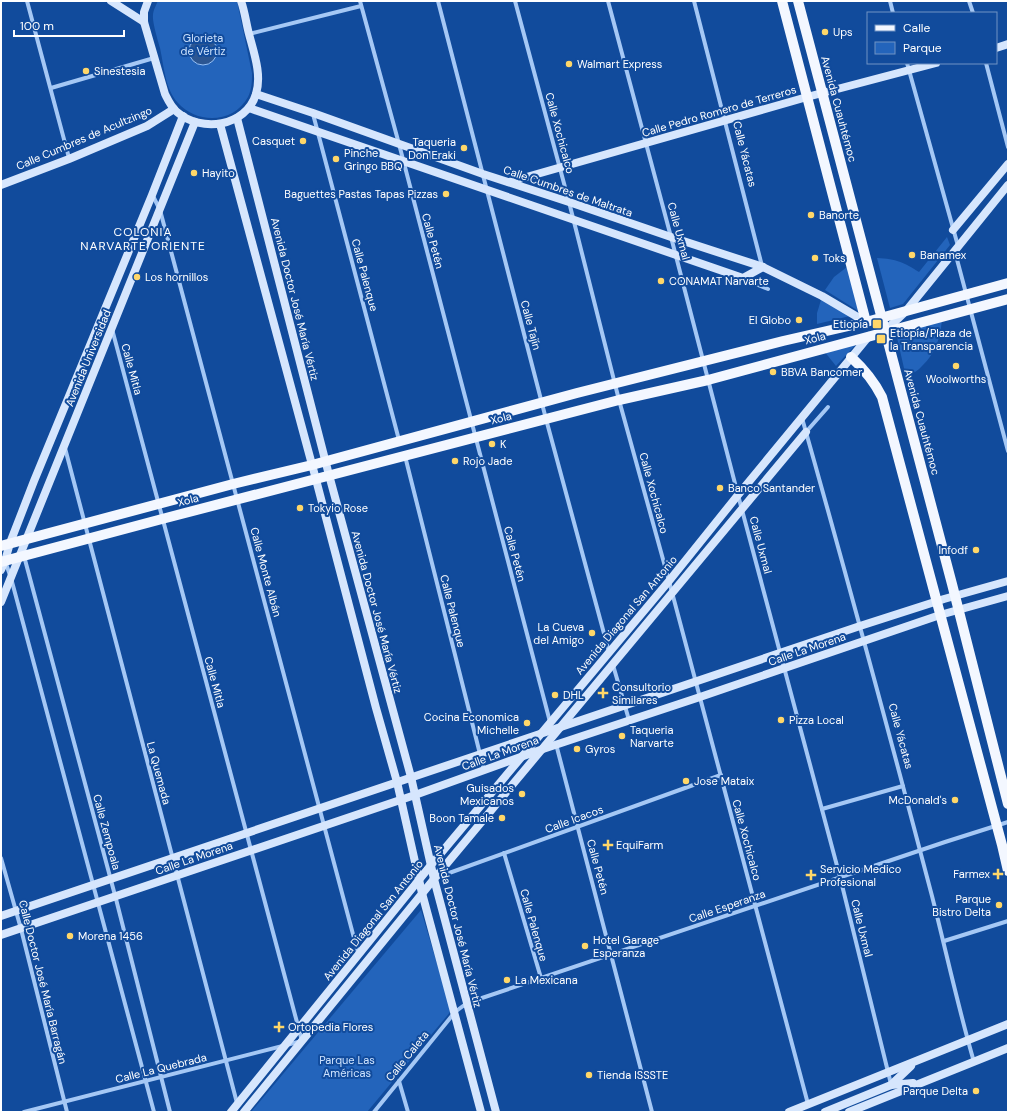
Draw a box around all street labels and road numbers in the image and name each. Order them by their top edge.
street label: Avenida Cuauhtémoc [818,54,860,164]
street label: Calle Pedro Romero de Terreros [640,82,798,140]
street label: Calle Xochicalco [542,91,578,175]
street label: Calle Cumbres de Acultzingo [14,103,154,173]
street label: Calle Yácatas [730,120,760,188]
street label: Calle Cumbres de Maltrata [502,162,634,220]
street label: Calle Uxmal [665,201,693,261]
street label: Calle Petén [419,212,447,270]
street label: Avenida Doctor José María Vértiz [268,216,322,382]
street label: Calle Palenque [349,237,381,313]
street label: Calle Tajín [518,299,544,351]
street label: Avenida Universidad [62,307,114,408]
street label: Xola [803,328,827,348]
street label: Calle Mitla [118,342,146,396]
street label: Avenida Cuauhtémoc [901,367,943,477]
street label: Xola [489,408,513,428]
street label: Calle Xochicalco [636,451,672,535]
street label: Xola [176,490,200,510]
street label: Calle Uxmal [747,515,775,575]
street label: Calle Petén [501,525,529,583]
street label: Calle Monte Albán [247,526,285,618]
street label: Avenida Doctor José María Vértiz [349,529,405,695]
street label: Avenida Diagonal San Antonio [572,553,680,677]
street label: Calle Palenque [437,573,469,649]
street label: Calle La Morena [767,629,848,669]
street label: Calle Mitla [201,655,229,709]
street label: Calle Yácatas [886,702,916,770]
street label: Calle La Morena [460,733,540,773]
street label: La Quemada [144,740,174,806]
street label: Calle Zempoala [90,793,124,871]
street label: Calle Xochicalco [729,798,765,882]
street label: Calle Icacos [543,802,605,836]
street label: Calle La Morena [154,838,235,878]
street label: Calle Petén [584,838,612,896]
street label: Avenida Doctor José María Vértiz [431,843,485,1009]
street label: Avenida Diagonal San Antonio [320,857,426,983]
street label: Calle Esperanza [687,886,767,926]
street label: Calle Palenque [517,887,551,963]
street label: Calle Uxmal [848,898,876,958]
street label: Calle Doctor José María Barragán [16,899,70,1065]
street label: Calle Caleta [382,1028,432,1084]
street label: Calle La Quebrada [114,1050,208,1086]

